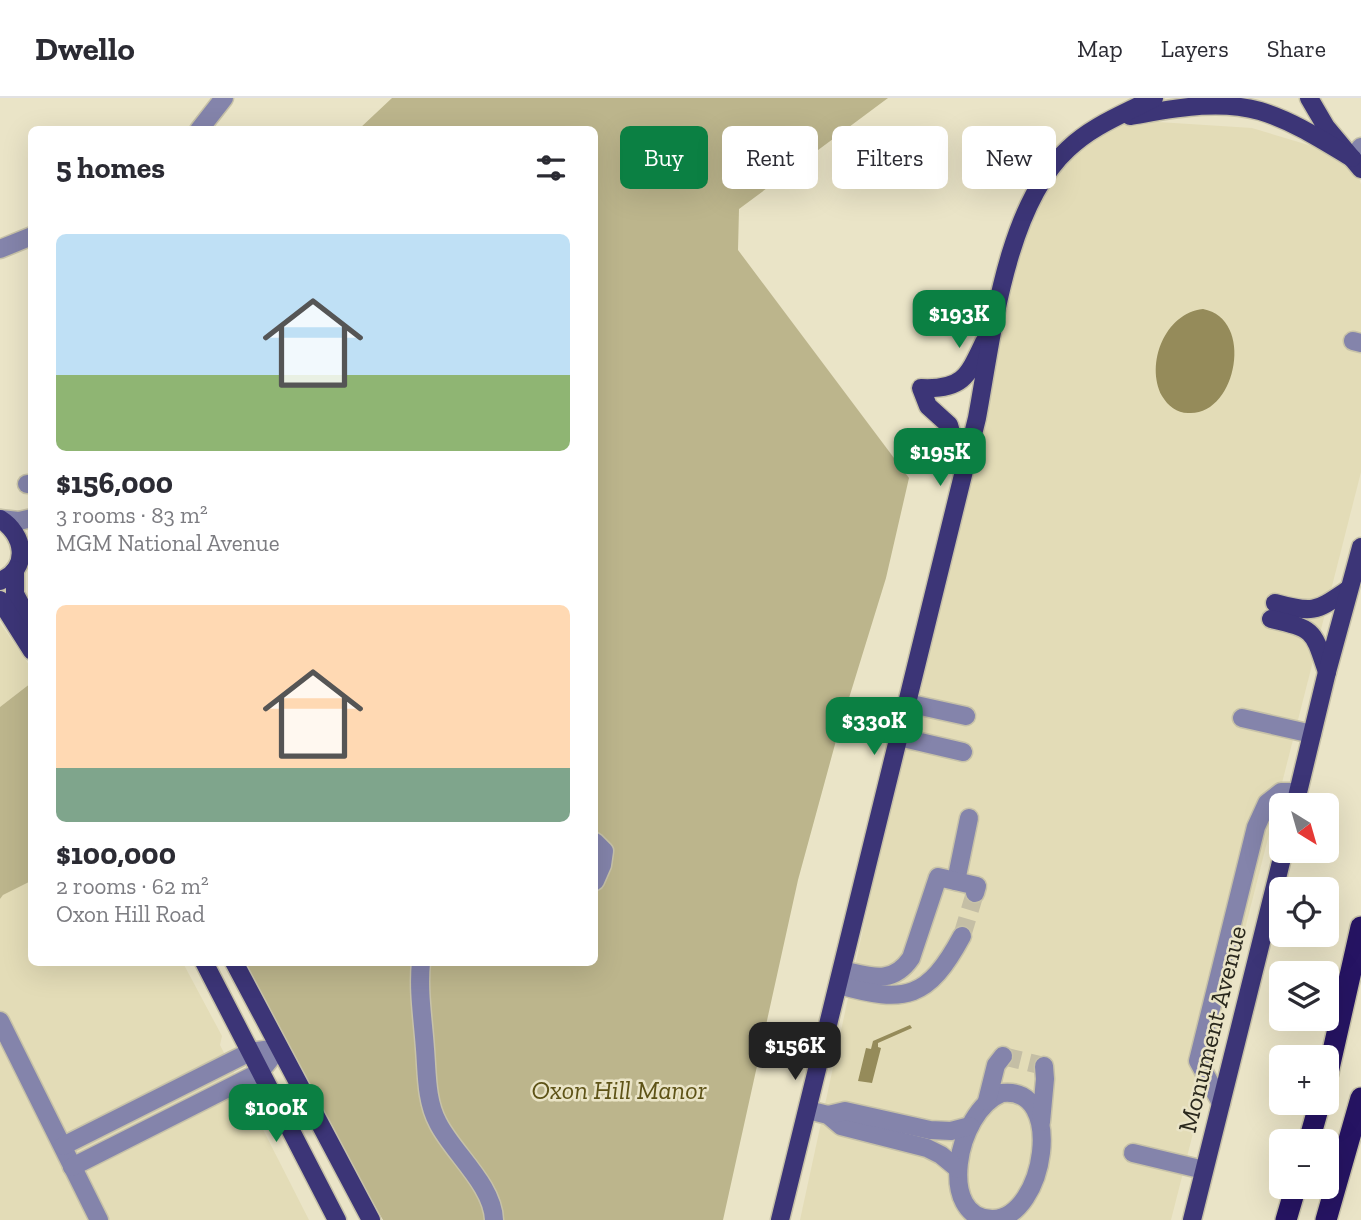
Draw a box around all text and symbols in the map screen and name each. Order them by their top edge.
text: Dwello [35,29,135,68]
text: Map [1077,34,1123,63]
text: Layers [1161,34,1229,63]
text: Share [1267,34,1326,63]
chip: Buy [620,126,708,189]
chip: Rent [722,126,818,189]
chip: Filters [832,126,948,189]
chip: New [962,126,1056,189]
icon: filters [532,149,570,187]
text: 5 homes [56,150,165,186]
icon: home [250,280,376,406]
pin: $193K [910,290,1008,350]
text: $193K [929,299,989,327]
pin: $195K [891,428,989,488]
text: $195K [910,437,970,465]
text: $156,000 [56,465,173,501]
text: 3 rooms · 83 m² [56,501,208,529]
text: MGM National Avenue [56,529,280,557]
icon: home [250,651,376,777]
pin: $330K [825,698,923,757]
text: $330K [842,706,906,734]
north arrow [1269,793,1339,863]
map controls [1269,793,1339,1199]
text: $100,000 [56,836,176,872]
text: 2 rooms · 62 m² [56,872,209,900]
button: locate [1269,877,1339,947]
text: Oxon Hill Road [56,900,205,928]
street label: Monument Avenue [1171,922,1253,1136]
button: layers [1269,961,1339,1031]
pin: $156K [746,1023,844,1082]
text: $156K [765,1031,825,1059]
button: + [1269,1045,1339,1115]
park label: Oxon Hill Manor [531,1074,707,1106]
pin: $100K [227,1084,325,1144]
text: $100K [245,1093,307,1121]
button: − [1269,1129,1339,1199]

